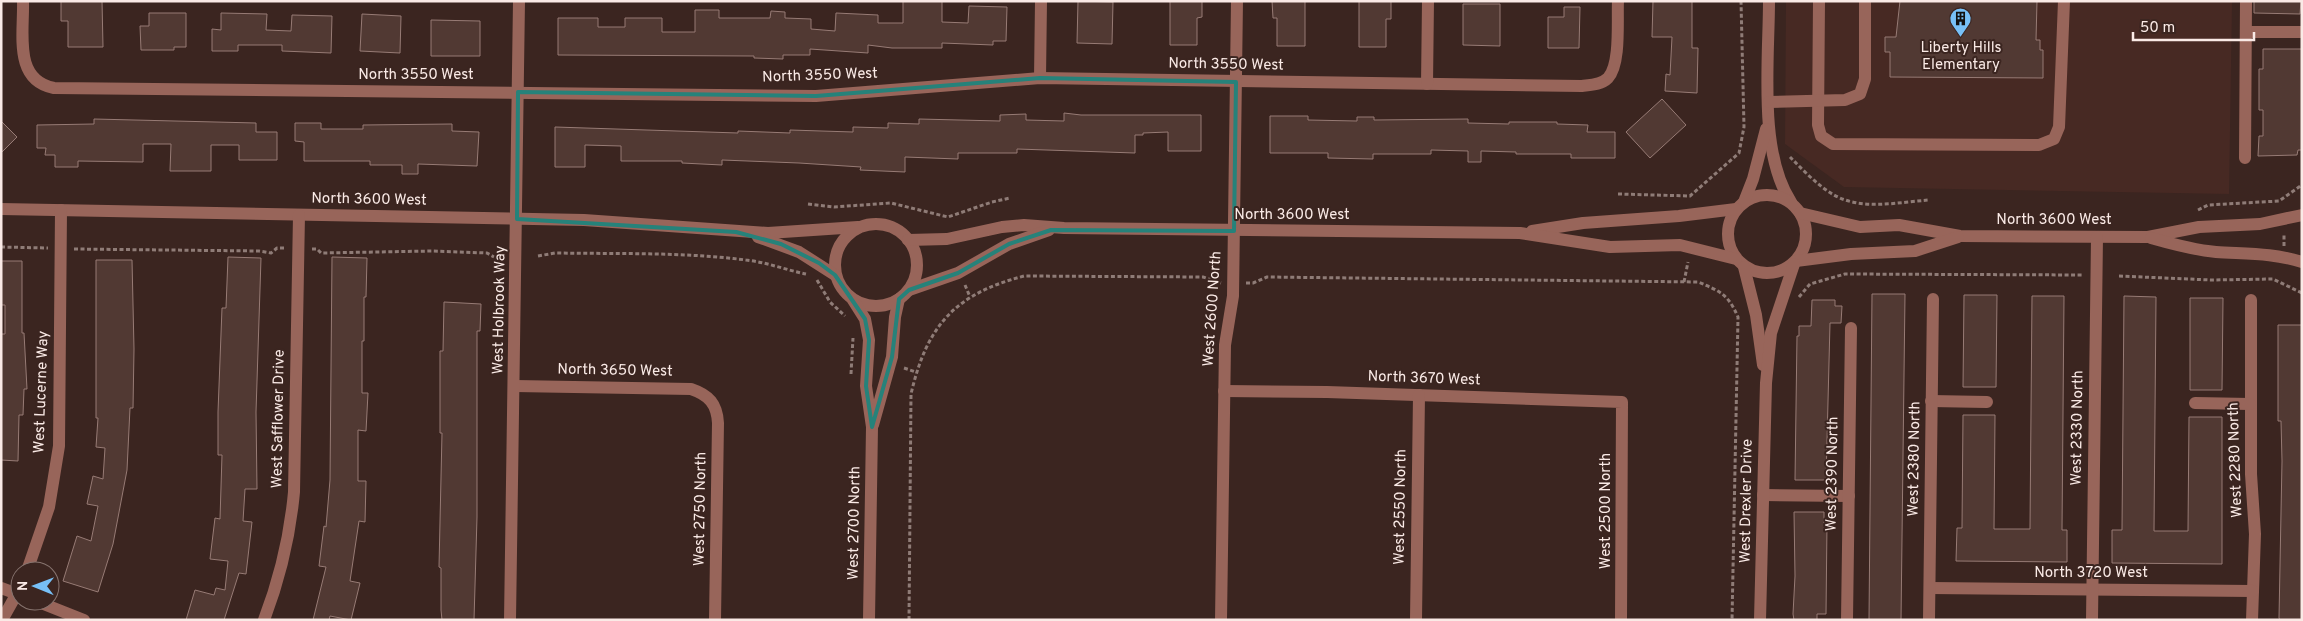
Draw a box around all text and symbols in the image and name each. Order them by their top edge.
building icon: Liberty Hills Elementary [1949,7,1973,38]
scale bar [2133,10,2254,42]
text: 50 m [2140,19,2175,38]
place label: Liberty Hills Elementary [1920,39,2002,75]
street label: North 3550 West [1168,54,1284,76]
street label: North 3550 West [762,64,878,88]
street label: North 3550 West [358,66,474,85]
street label: North 3600 West [311,189,427,211]
street label: North 3600 West [1234,206,1350,225]
street label: North 3600 West [1996,211,2112,230]
street label: West Holbrook Way [489,245,511,375]
street label: West 2600 North [1199,251,1227,367]
street label: West Lucerne Way [30,330,54,454]
street label: West Safflower Drive [268,349,290,489]
street label: North 3650 West [557,360,673,382]
street label: North 3670 West [1367,368,1481,390]
street label: West 2330 North [2067,370,2089,486]
street label: West 2380 North [1904,401,1926,517]
street label: West 2280 North [2224,402,2248,518]
street label: West 2390 North [1822,416,1844,532]
street label: West Drexler Drive [1736,439,1758,563]
street label: West 2550 North [1390,449,1412,565]
street label: West 2750 North [691,452,711,566]
street label: West 2500 North [1597,453,1616,569]
street label: West 2700 North [845,466,865,580]
north arrow [10,561,60,611]
street label: North 3720 West [2034,564,2148,583]
text: N [15,581,32,591]

